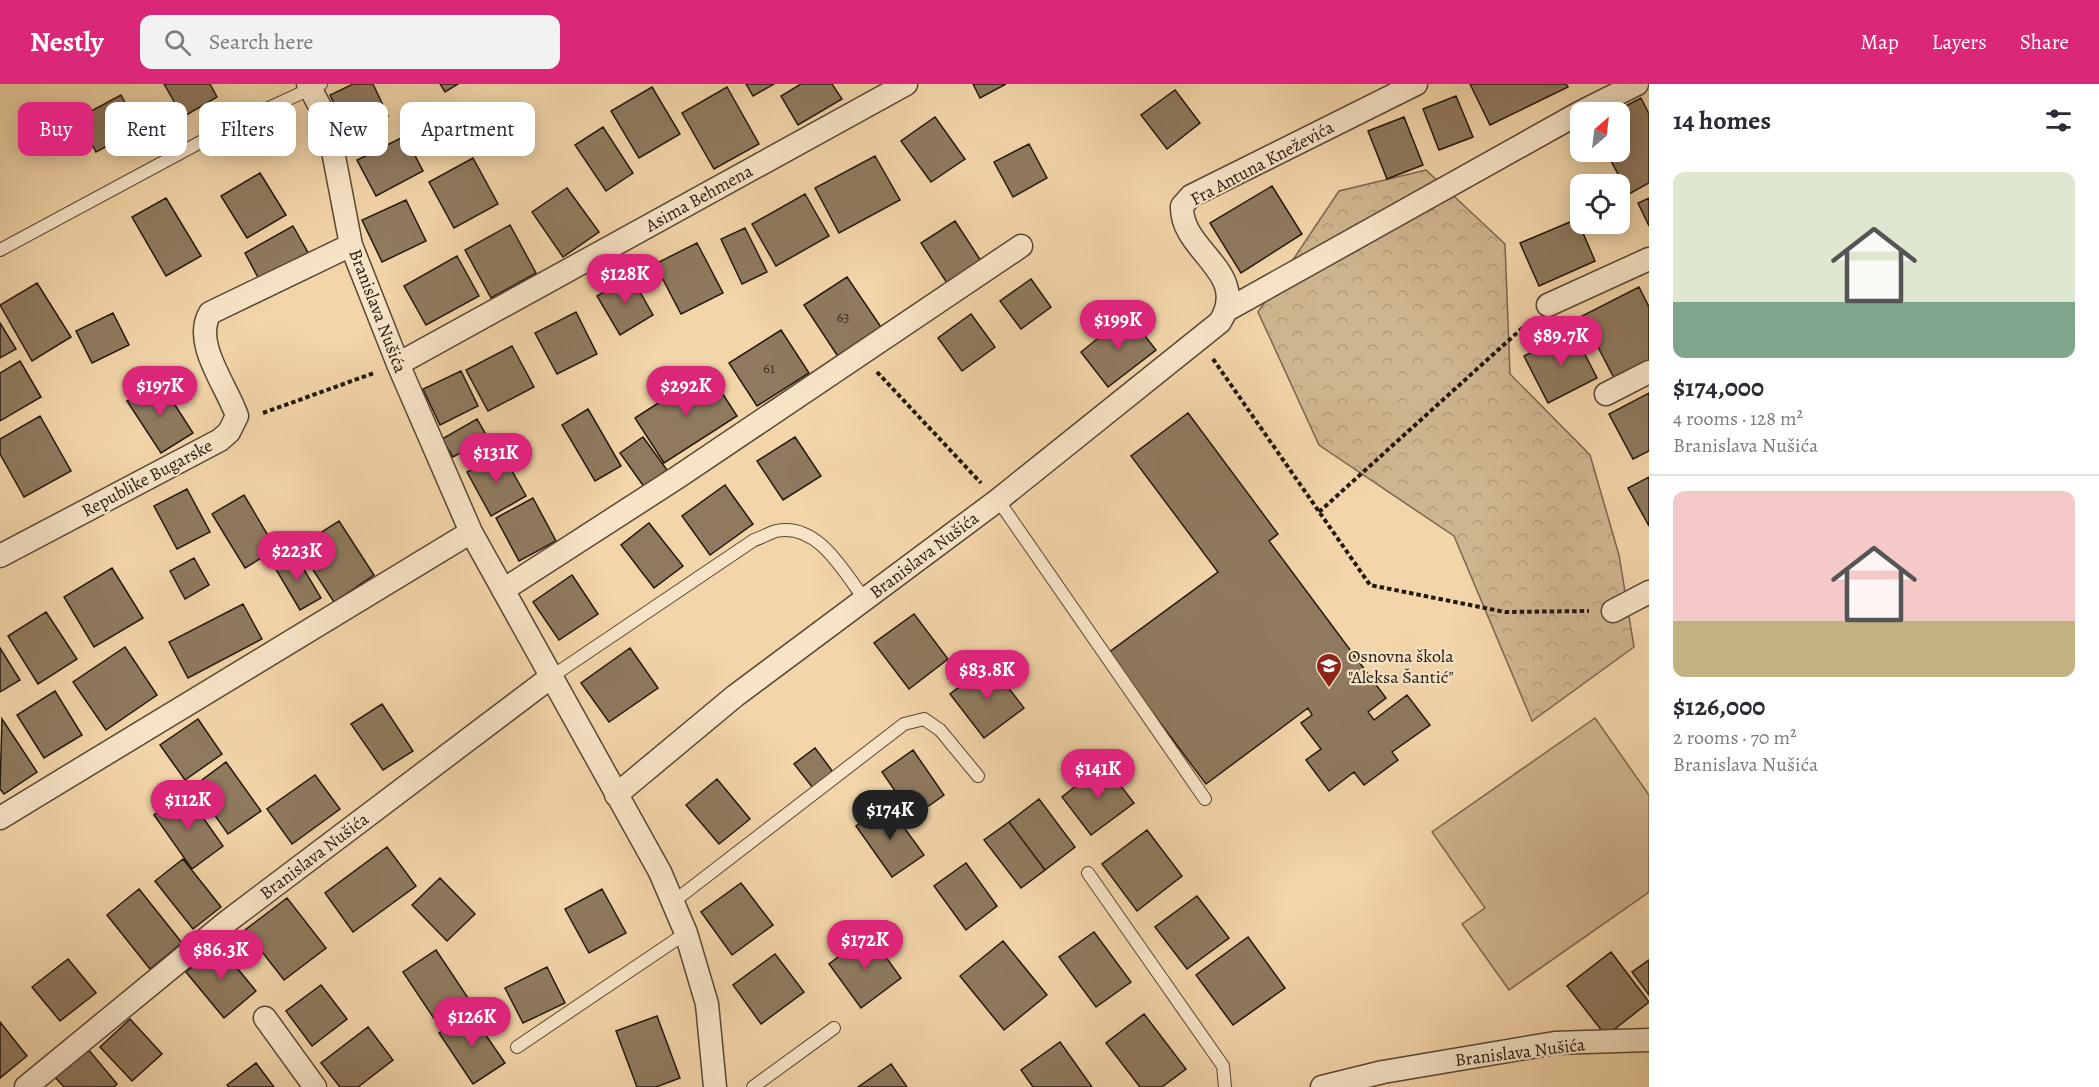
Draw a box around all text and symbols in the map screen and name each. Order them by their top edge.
search box [140,15,560,69]
text: Nestly [30,23,104,61]
icon: search [161,26,194,59]
text: Search here [209,27,313,57]
text: Map [1860,28,1899,56]
text: Layers [1932,28,1987,56]
text: Share [2020,28,2069,56]
chip: Buy [18,102,93,156]
chip: Rent [105,102,187,156]
chip: Filters [199,102,296,156]
chip: New [308,102,388,156]
chip: Apartment [400,102,535,156]
north arrow [1570,102,1630,162]
map controls [1570,102,1630,234]
text: 14 homes [1673,103,1771,138]
icon: filters [2042,104,2075,137]
street label: Fra Antuna Kneževića [1186,115,1339,211]
street label: Asima Behmena [640,158,758,238]
button: locate [1570,174,1630,234]
icon: home [1820,211,1928,319]
street label: Branislava Nušića [343,246,413,377]
pin: $128K [583,254,667,305]
text: $128K [601,260,649,287]
pin: $199K [1076,300,1160,351]
text: $199K [1094,306,1142,333]
house number: 63 [836,307,850,327]
pin: $89.7K [1512,316,1610,367]
text: $89.7K [1533,322,1589,349]
house number: 61 [763,358,775,378]
pin: $197K [118,366,202,417]
pin: $292K [644,366,728,417]
text: $174,000 [1673,370,1764,405]
text: $197K [136,372,184,399]
text: $292K [660,372,712,399]
text: 4 rooms · 128 m² [1673,405,1803,432]
text: Branislava Nušića [1673,432,1818,459]
street label: Republike Bugarske [77,433,217,523]
pin: $131K [454,433,538,484]
text: $131K [473,439,519,466]
street label: Branislava Nušića [865,506,984,604]
icon: home [1820,530,1928,638]
pin: $223K [255,531,339,582]
text: $223K [272,537,322,564]
place label: Osnovna škola "Aleksa Šantić" [1348,644,1454,689]
pin: $83.8K [938,650,1036,701]
school or university icon: Osnovna škola "Aleksa Šantić" [1314,651,1344,689]
text: $83.8K [959,656,1015,683]
text: $126,000 [1673,689,1765,724]
text: 2 rooms · 70 m² [1673,724,1797,751]
pin: $141K [1056,749,1140,800]
text: Branislava Nušića [1673,751,1818,778]
text: $141K [1075,755,1121,782]
pin: $112K [146,780,230,831]
text: $112K [165,786,211,813]
pin: $174K [848,790,932,841]
text: $174K [866,796,914,823]
street label: Branislava Nušića [255,807,374,905]
pin: $172K [823,920,907,971]
text: $172K [841,926,889,953]
pin: $86.3K [172,930,270,981]
text: $86.3K [193,936,249,963]
pin: $126K [430,997,514,1048]
text: $126K [448,1003,496,1030]
street label: Branislava Nušića [1454,1032,1587,1072]

